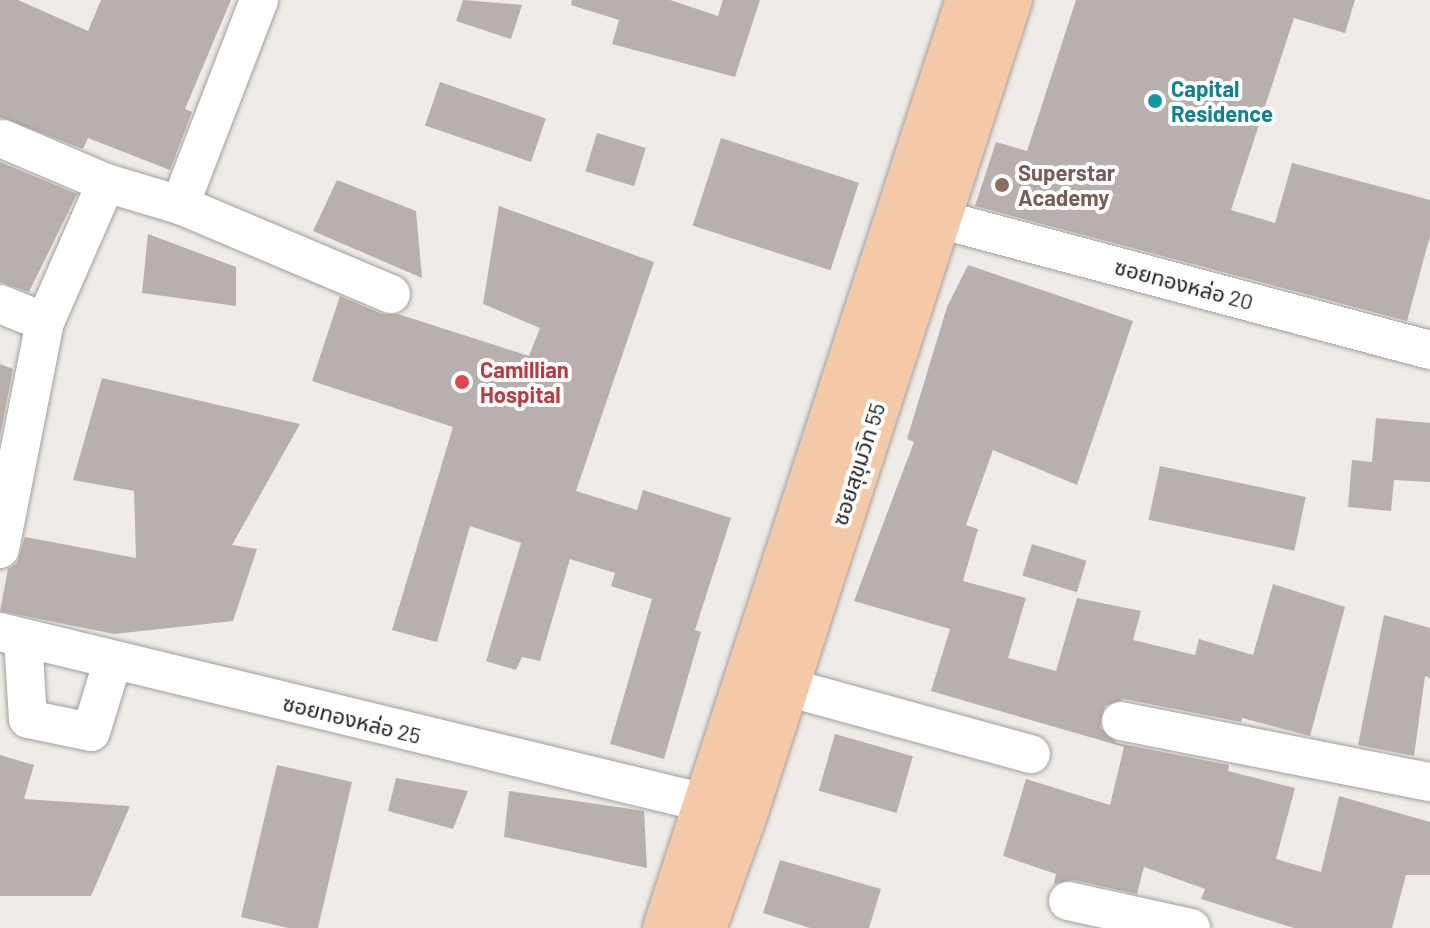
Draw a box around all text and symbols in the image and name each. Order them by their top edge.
place label: Capital Residence [1171,75,1273,126]
marker: Capital Residence [1146,92,1164,110]
place label: Superstar Academy [1018,159,1115,210]
marker: Superstar Academy [993,176,1011,194]
street label: ซอยทองหล่อ 20 [1112,253,1256,315]
place label: Camillian Hospital [480,356,569,408]
marker: Camillian Hospital [451,371,473,393]
street label: ซอยสุขุมวิท 55 [826,399,890,529]
street label: ซอยทองหล่อ 25 [280,689,424,749]

